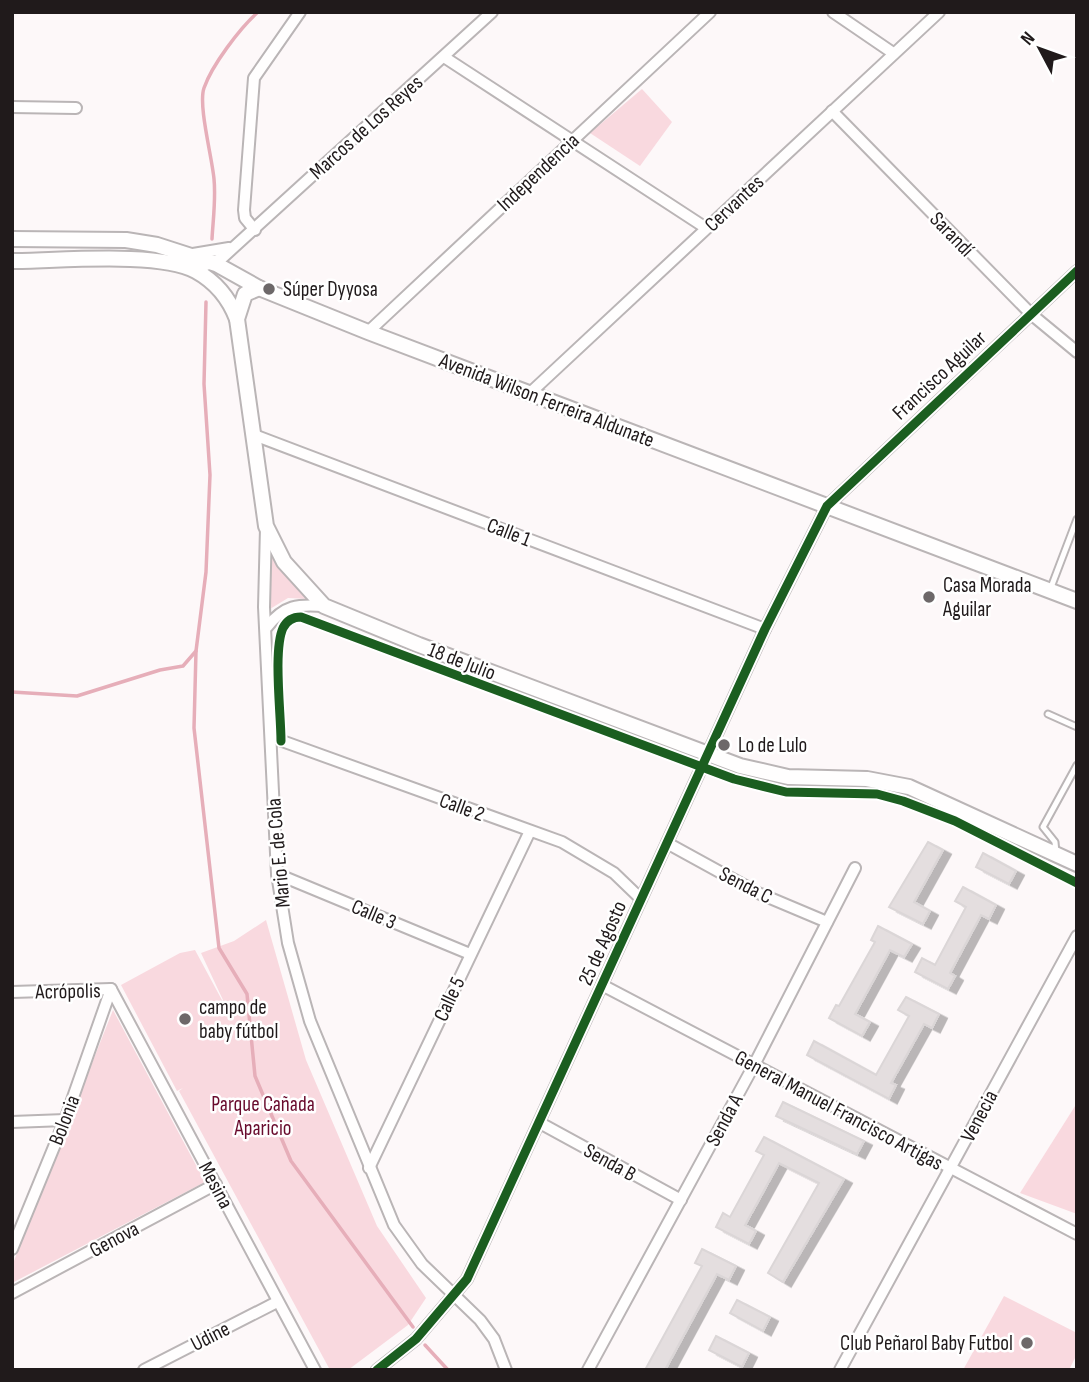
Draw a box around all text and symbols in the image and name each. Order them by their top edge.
north arrow [1005,14,1075,84]
text: N [1016,27,1040,50]
street label: Marcos de Los Reyes [305,70,428,185]
street label: Independencia [492,128,585,217]
street label: Cervantes [700,170,769,237]
street label: Sarandí [924,207,979,262]
place label: Súper Dyyosa [283,277,378,302]
marker: Súper Dyyosa [261,281,277,297]
street label: Francisco Aguilar [887,326,991,425]
street label: Avenida Wilson Ferreira Aldunate [435,348,658,453]
street label: Calle 1 [483,513,535,552]
place label: Casa Morada Aguilar [942,573,1032,622]
marker: Casa Morada Aguilar [921,589,937,605]
street label: 18 de Julio [424,637,499,686]
place label: Lo de Lulo [738,733,807,758]
marker: Lo de Lulo [716,737,732,753]
street label: Calle 2 [436,788,488,827]
street label: Mario E. de Cola [261,797,296,909]
street label: Senda C [715,861,777,909]
street label: Calle 3 [348,894,400,935]
street label: 25 de Agosto [573,897,632,989]
street label: Calle 5 [428,973,470,1025]
street label: Acrópolis [34,978,101,1005]
place label: campo de baby fútbol [199,995,278,1044]
marker: campo de baby fútbol [177,1011,193,1027]
street label: General Manuel Francisco Artigas [730,1045,947,1176]
street label: Venecia [955,1086,1003,1146]
street label: Senda A [700,1089,749,1151]
street label: Bolonia [44,1092,85,1149]
park label: Parque Cañada Aparicio [211,1092,315,1141]
street label: Senda B [579,1138,640,1187]
street label: Mesina [193,1158,238,1213]
street label: Genova [85,1216,143,1263]
street label: Udine [187,1316,234,1357]
place label: Club Peñarol Baby Futbol [840,1331,1013,1356]
marker: Club Peñarol Baby Futbol [1019,1335,1035,1351]

